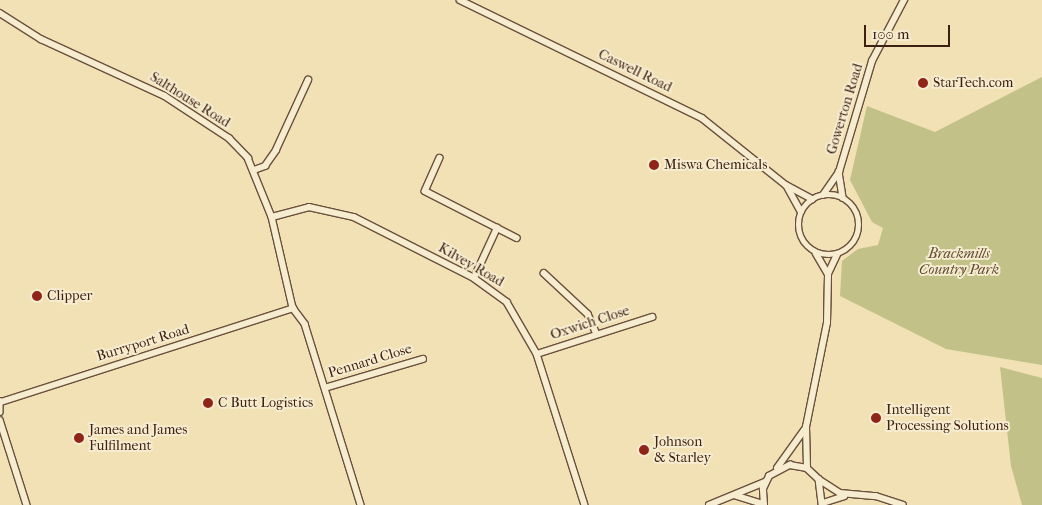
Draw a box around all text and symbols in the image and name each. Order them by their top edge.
scale bar [867,15,953,47]
text: 100 m [872,25,910,43]
street label: Caswell Road [595,46,675,96]
street label: Gowerton Road [823,62,867,156]
street label: Salthouse Road [147,69,233,131]
place label: StarTech.com [933,75,1013,91]
marker: StarTech.com [917,77,929,89]
place label: Miswa Chemicals [664,157,767,173]
marker: Miswa Chemicals [648,159,660,171]
street label: Kilvey Road [435,239,507,291]
park label: Brackmills Country Park [919,246,999,278]
place label: Clipper [47,288,93,304]
marker: Clipper [31,290,43,302]
street label: Oxwich Close [548,302,632,344]
street label: Burryport Road [95,321,191,365]
street label: Pennard Close [326,340,414,382]
place label: C Butt Logistics [218,395,313,411]
marker: C Butt Logistics [202,397,214,409]
place label: Intelligent Processing Solutions [886,402,1009,434]
marker: Intelligent Processing Solutions [870,412,882,424]
place label: James and James Fulfilment [89,422,187,454]
marker: James and James Fulfilment [73,432,85,444]
place label: Johnson & Starley [654,434,711,467]
marker: Johnson & Starley [638,444,650,456]

